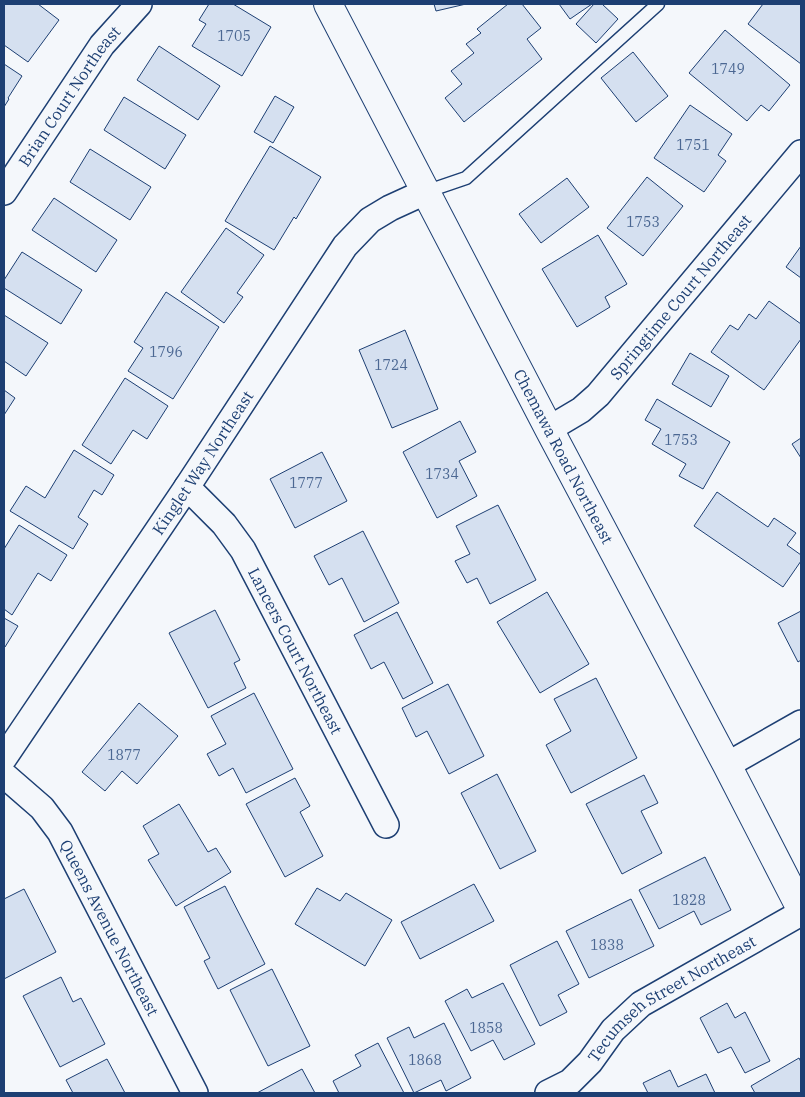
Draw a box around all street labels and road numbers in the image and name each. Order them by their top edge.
street label: Brian Court Northeast [14,21,125,170]
street label: Springtime Court Northeast [605,210,756,384]
street label: Chemawa Road Northeast [510,366,618,547]
street label: Kinglet Way Northeast [148,386,258,538]
street label: Lancers Court Northeast [244,564,347,738]
street label: Queens Avenue Northeast [56,836,163,1019]
street label: Tecumseh Street Northeast [583,931,760,1066]

